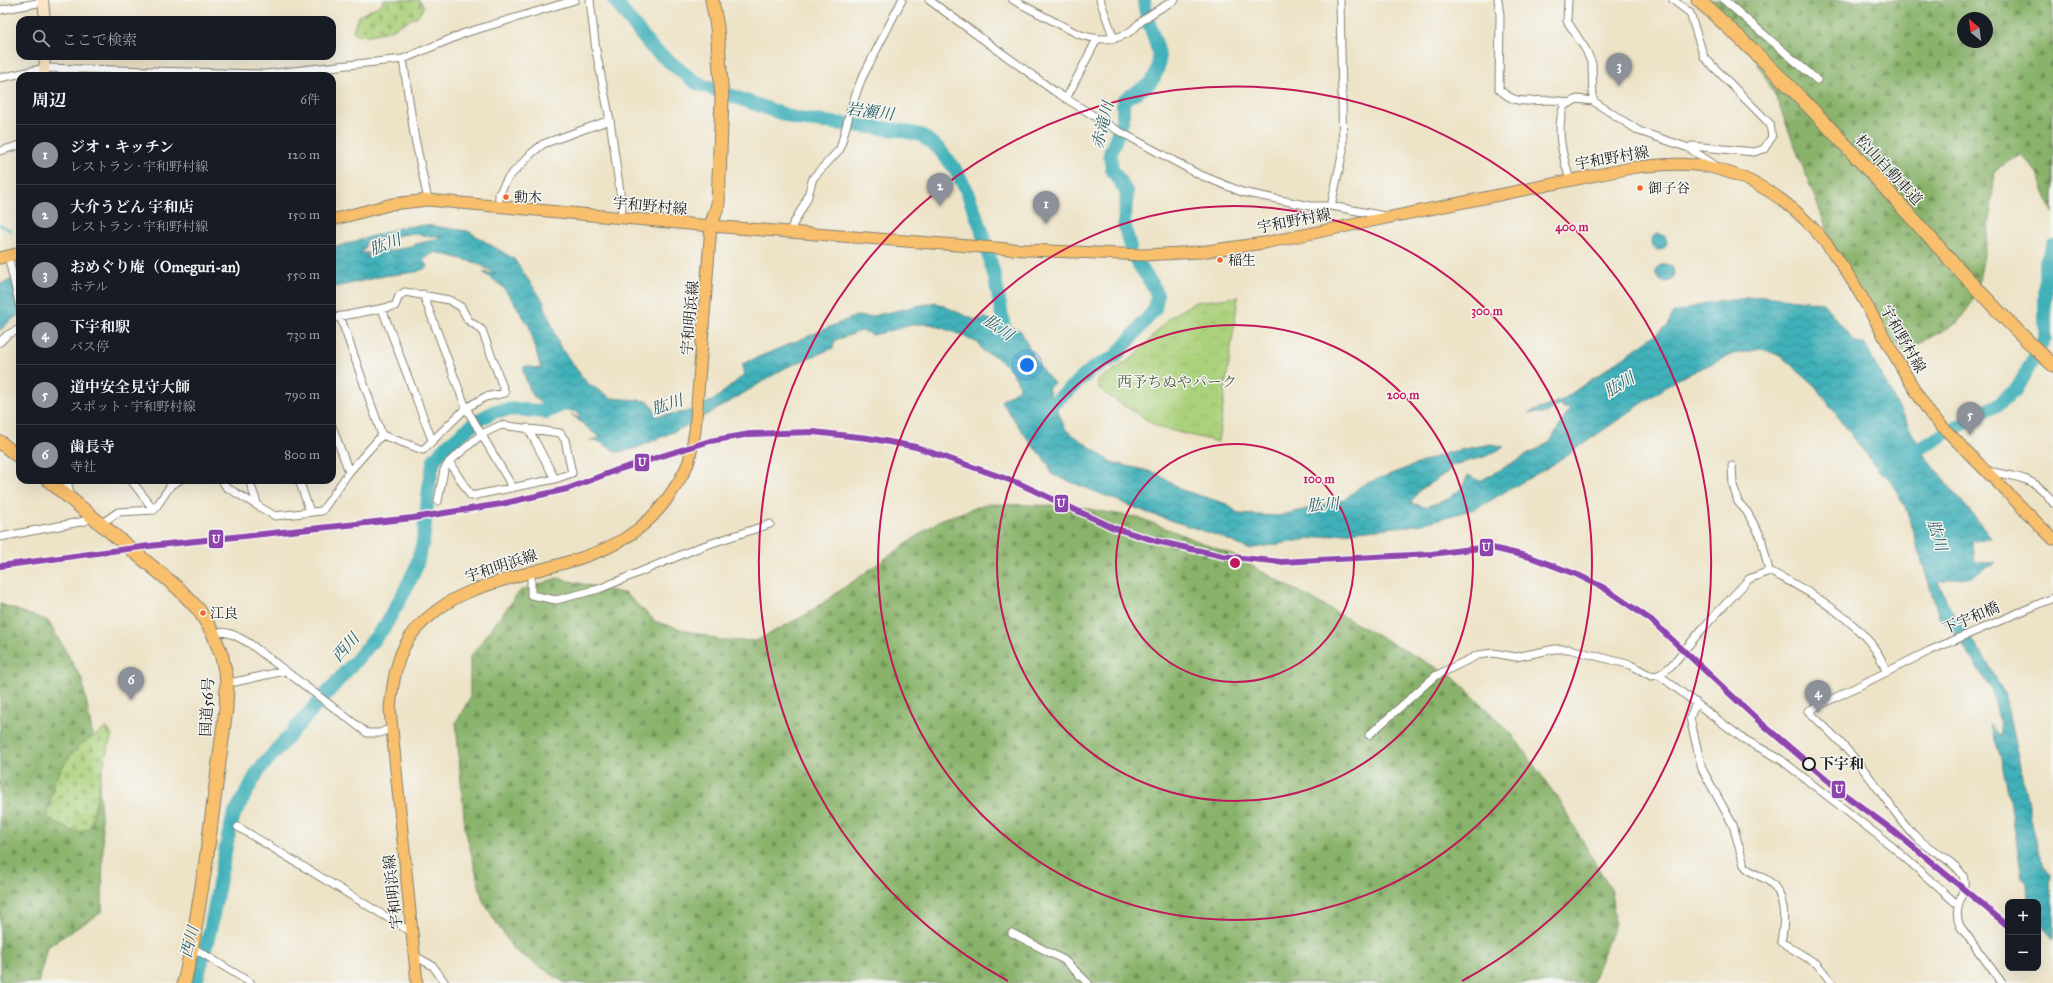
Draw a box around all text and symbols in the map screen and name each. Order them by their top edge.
north arrow [1957,12,1993,48]
search box [16,16,336,60]
icon: search [30,27,52,49]
text: ここで検索 [62,31,137,49]
pin: 3 [1606,53,1632,86]
text: 周辺 [32,90,66,111]
text: 6件 [300,92,320,108]
water label: 赤滝川 [1087,98,1118,151]
water label: 岩瀬川 [845,99,897,124]
street label: 松山自動車道 [1852,131,1926,209]
text: ジオ・キッチン [70,138,174,156]
street label: 宇和野村線 [1573,143,1651,173]
text: 1 [42,147,48,163]
text: 120 m [287,147,320,163]
text: レストラン · 宇和野村線 [70,159,208,175]
pin: 2 [927,173,953,206]
place label: 御子谷 [1648,180,1690,197]
marker: 御子谷 [1635,183,1645,193]
place label: 動木 [514,189,542,206]
pin: 1 [1033,191,1059,224]
marker: 動木 [501,192,511,202]
street label: 宇和野村線 [612,194,688,218]
text: 大介うどん 宇和店 [70,198,193,216]
street label: 宇和野村線 [1255,205,1333,237]
text: 2 [42,207,48,223]
text: 150 m [288,207,320,223]
text: レストラン · 宇和野村線 [70,219,208,235]
text: 400 m [1555,220,1590,235]
water label: 肱川 [367,229,405,259]
place label: 稲生 [1228,252,1256,269]
marker: 稲生 [1215,255,1225,265]
text: おめぐり庵（Omeguri-an) [70,258,240,276]
text: 3 [42,267,48,283]
text: 550 m [287,267,320,283]
text: ホテル [70,279,108,295]
street label: 宇和明浜線 [678,280,702,356]
street label: 宇和野村線 [1876,302,1930,376]
text: 300 m [1471,304,1504,319]
water label: 肱川 [980,310,1019,346]
text: 下宇和駅 [70,318,130,336]
text: 4 [41,327,49,343]
text: 730 m [287,327,320,343]
text: バス停 [70,339,109,355]
your location [1017,355,1037,375]
water label: 肱川 [1601,367,1640,401]
park label: 西予ちぬやパーク [1117,373,1237,391]
text: 道中安全見守大師 [70,378,190,396]
text: 5 [42,387,48,403]
text: 790 m [285,387,320,403]
text: 200 m [1387,388,1420,402]
water label: 肱川 [649,390,687,418]
text: スポット · 宇和野村線 [70,399,195,415]
pin: 5 [1957,402,1983,435]
text: 歯長寺 [70,438,115,456]
text: 6 [42,447,48,463]
text: 800 m [284,447,320,463]
line badge: U [634,453,650,472]
text: U [638,456,647,469]
text: 寺社 [70,459,96,475]
text: 100 m [1303,472,1336,486]
water label: 肱川 [1306,493,1342,515]
line badge: U [1054,494,1069,513]
text: U [1057,497,1066,510]
water label: 肱川 [1924,517,1952,555]
line badge: U [208,529,224,549]
text: U [212,533,221,546]
line badge: U [1479,538,1494,557]
text: U [1482,541,1491,554]
street label: 宇和明浜線 [463,546,539,586]
centre of rings [1228,556,1242,570]
street label: 下宇和橋 [1940,598,2002,638]
place label: 江良 [210,605,238,622]
marker: 江良 [198,608,208,618]
water label: 西川 [328,628,364,666]
pin: 6 [118,667,144,700]
street label: 国道56号 [196,677,218,737]
pin: 4 [1805,680,1831,713]
place label: 下宇和 [1819,755,1864,773]
marker: 下宇和 [1802,757,1816,771]
line badge: U [1831,780,1846,799]
text: U [1835,783,1844,796]
street label: 宇和明浜線 [380,854,406,930]
map controls [2005,899,2041,971]
button: + [2005,899,2041,935]
water label: 西川 [176,922,203,960]
button: − [2005,935,2041,971]

